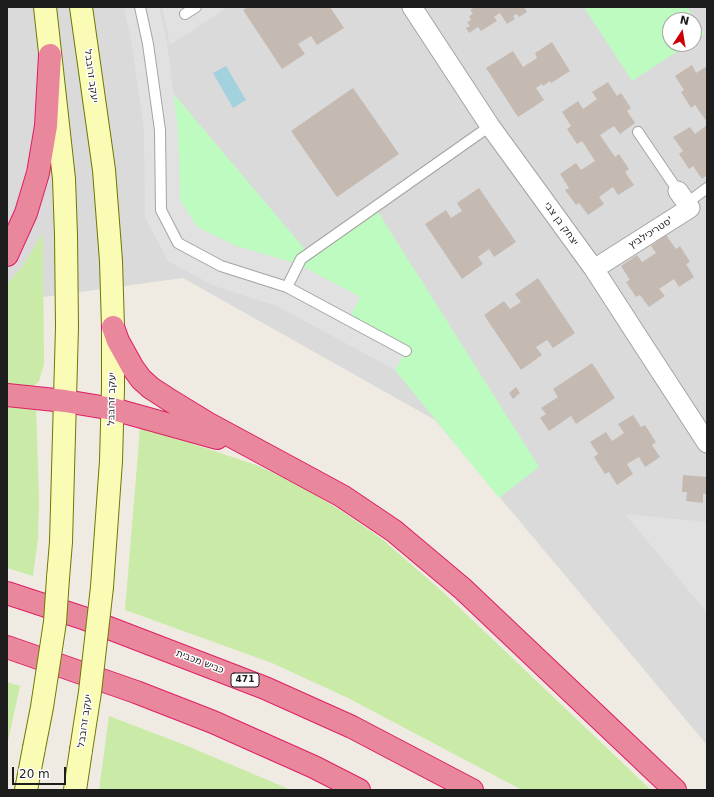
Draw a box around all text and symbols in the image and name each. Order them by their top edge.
north arrow [662,12,702,52]
text: N [679,13,690,28]
street label: יעקב זרובבל [81,49,101,103]
street label: יצחק בן צבי [541,200,581,248]
street label: סטריכילביץ' [627,215,675,251]
street label: יעקב זרובבל [106,372,118,426]
street label: כביש מכבית [174,647,226,677]
road number: 471 [231,673,259,687]
street label: יעקב זרובבל [75,694,95,748]
scale bar [14,759,68,785]
text: 20 m [19,767,50,781]

